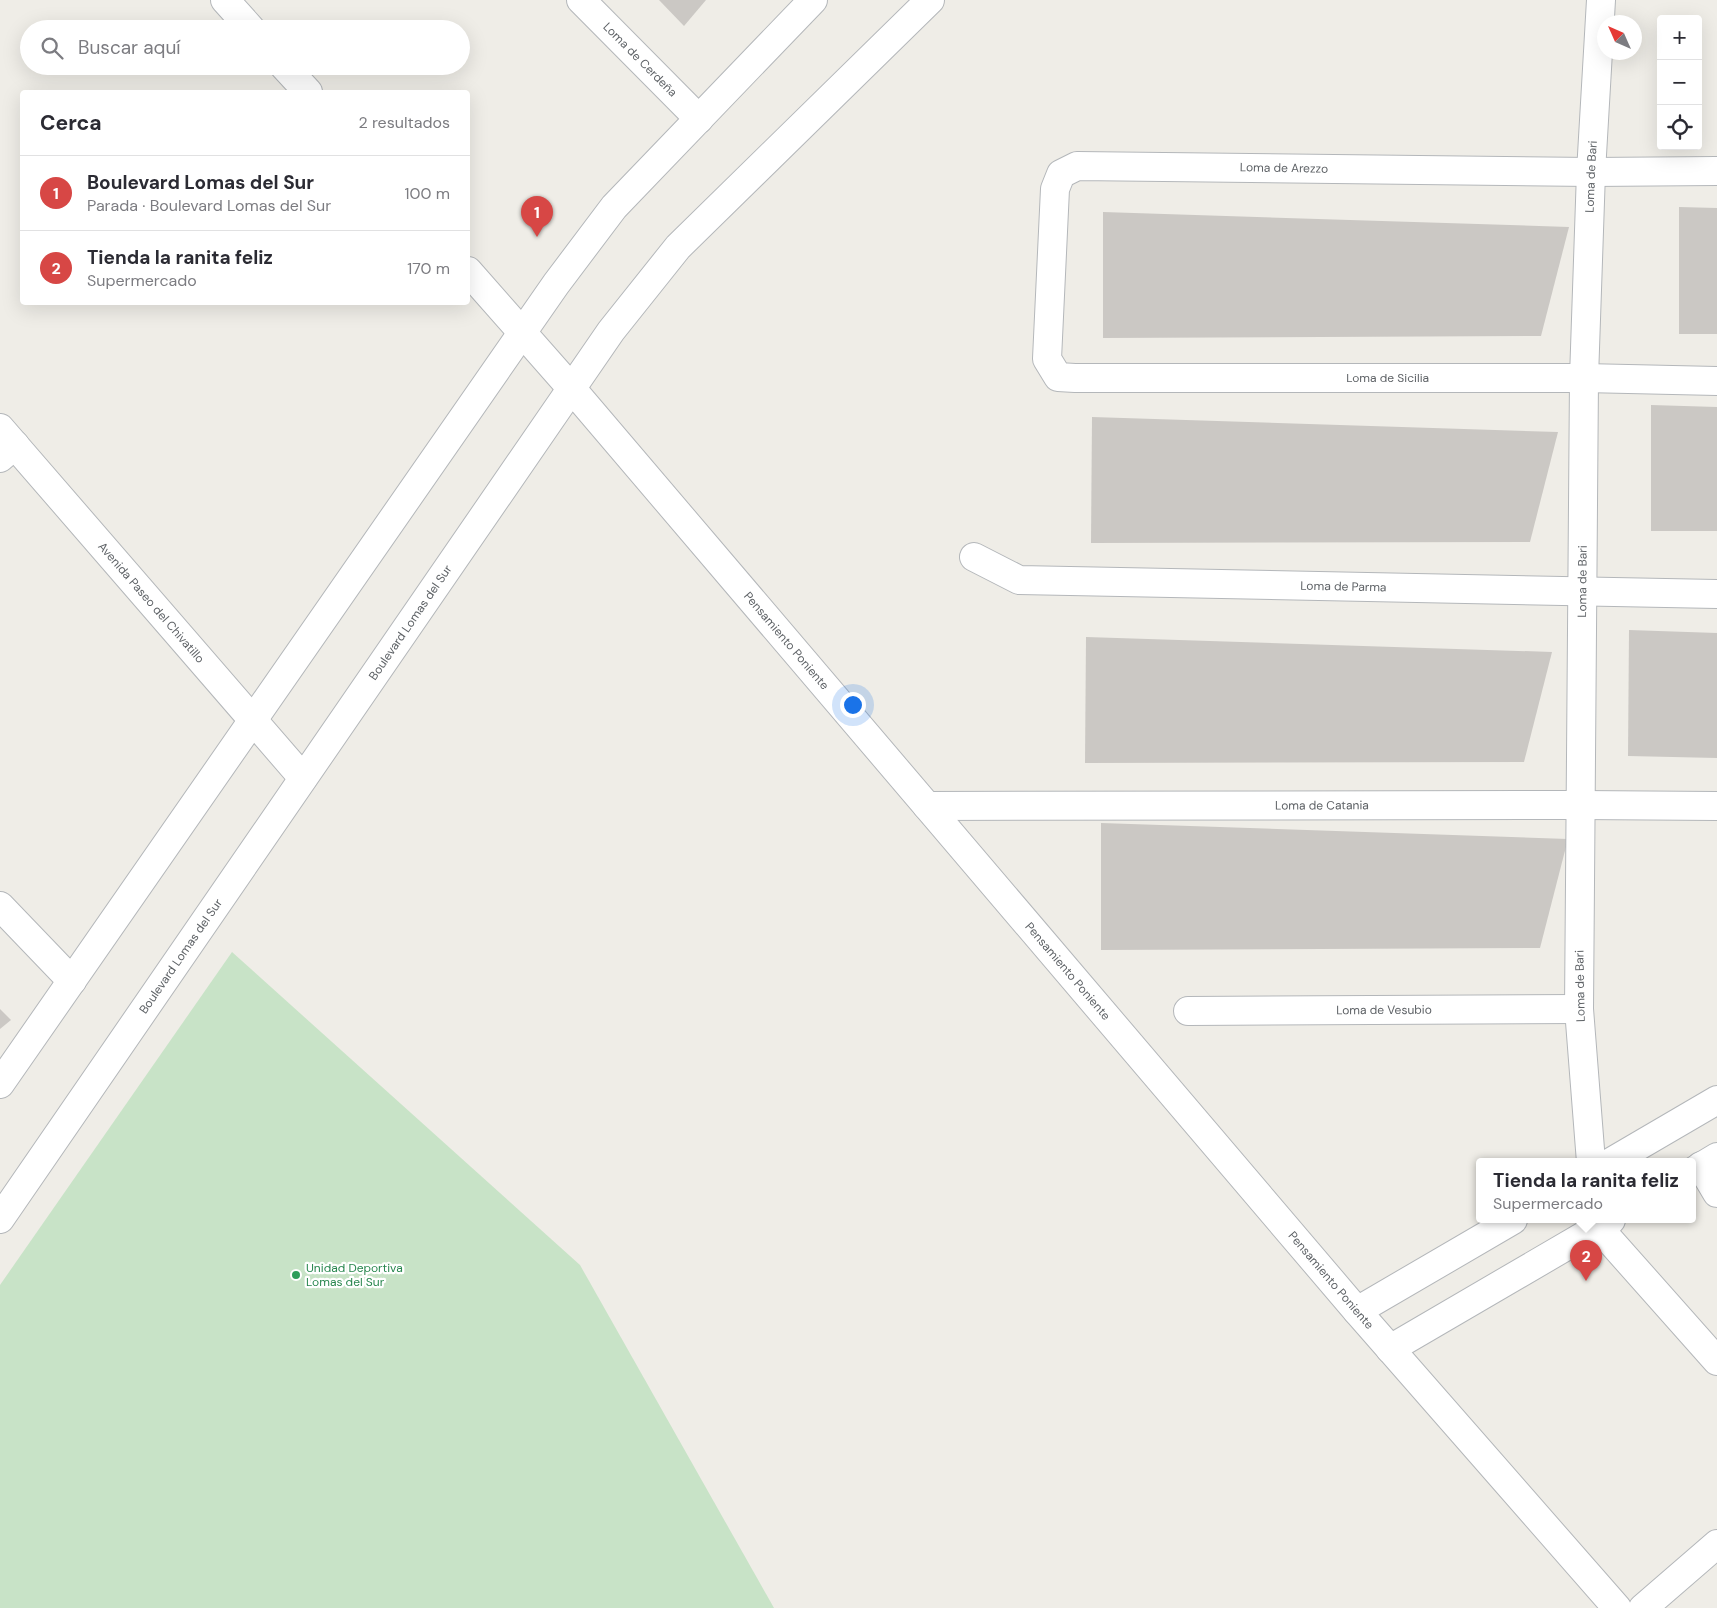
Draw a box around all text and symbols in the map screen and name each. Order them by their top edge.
north arrow [1597,15,1642,60]
map controls [1657,15,1702,150]
button: + [1657,15,1702,60]
street label: Loma de Cerdeña [600,19,681,100]
search box [20,20,470,75]
icon: search [38,34,66,62]
text: Buscar aquí [78,35,181,60]
button: − [1657,60,1702,105]
button: locate [1657,105,1702,150]
text: Cerca [40,109,102,137]
text: 2 resultados [359,112,450,133]
street label: Loma de Bari [1582,140,1601,213]
street label: Loma de Arezzo [1240,159,1328,177]
text: Boulevard Lomas del Sur [87,170,314,195]
text: 1 [53,183,59,204]
text: 100 m [405,183,450,204]
text: Parada · Boulevard Lomas del Sur [87,195,331,216]
pin: 1 [521,196,553,237]
text: Tienda la ranita feliz [87,245,273,270]
text: 2 [51,258,61,279]
text: 170 m [407,258,450,279]
text: Supermercado [87,270,197,291]
street label: Loma de Sicilia [1346,370,1429,386]
street label: Avenida Paseo del Chivatillo [94,539,208,666]
street label: Loma de Bari [1574,545,1591,618]
street label: Boulevard Lomas del Sur [365,561,456,683]
street label: Loma de Parma [1300,578,1387,595]
street label: Pensamiento Poniente [740,589,833,693]
your location [840,692,866,718]
street label: Loma de Catania [1275,797,1369,813]
street label: Boulevard Lomas del Sur [136,895,226,1017]
street label: Pensamiento Poniente [1022,919,1114,1024]
street label: Loma de Bari [1571,950,1589,1022]
street label: Loma de Vesubio [1336,1002,1432,1018]
popup [1476,1158,1696,1223]
text: Tienda la ranita feliz [1493,1168,1679,1193]
text: Supermercado [1493,1193,1603,1214]
street label: Pensamiento Poniente [1285,1228,1377,1333]
pin: 2 [1570,1240,1602,1281]
place label: Unidad Deportiva Lomas del Sur [306,1260,403,1290]
marker: Unidad Deportiva Lomas del Sur [290,1269,302,1281]

